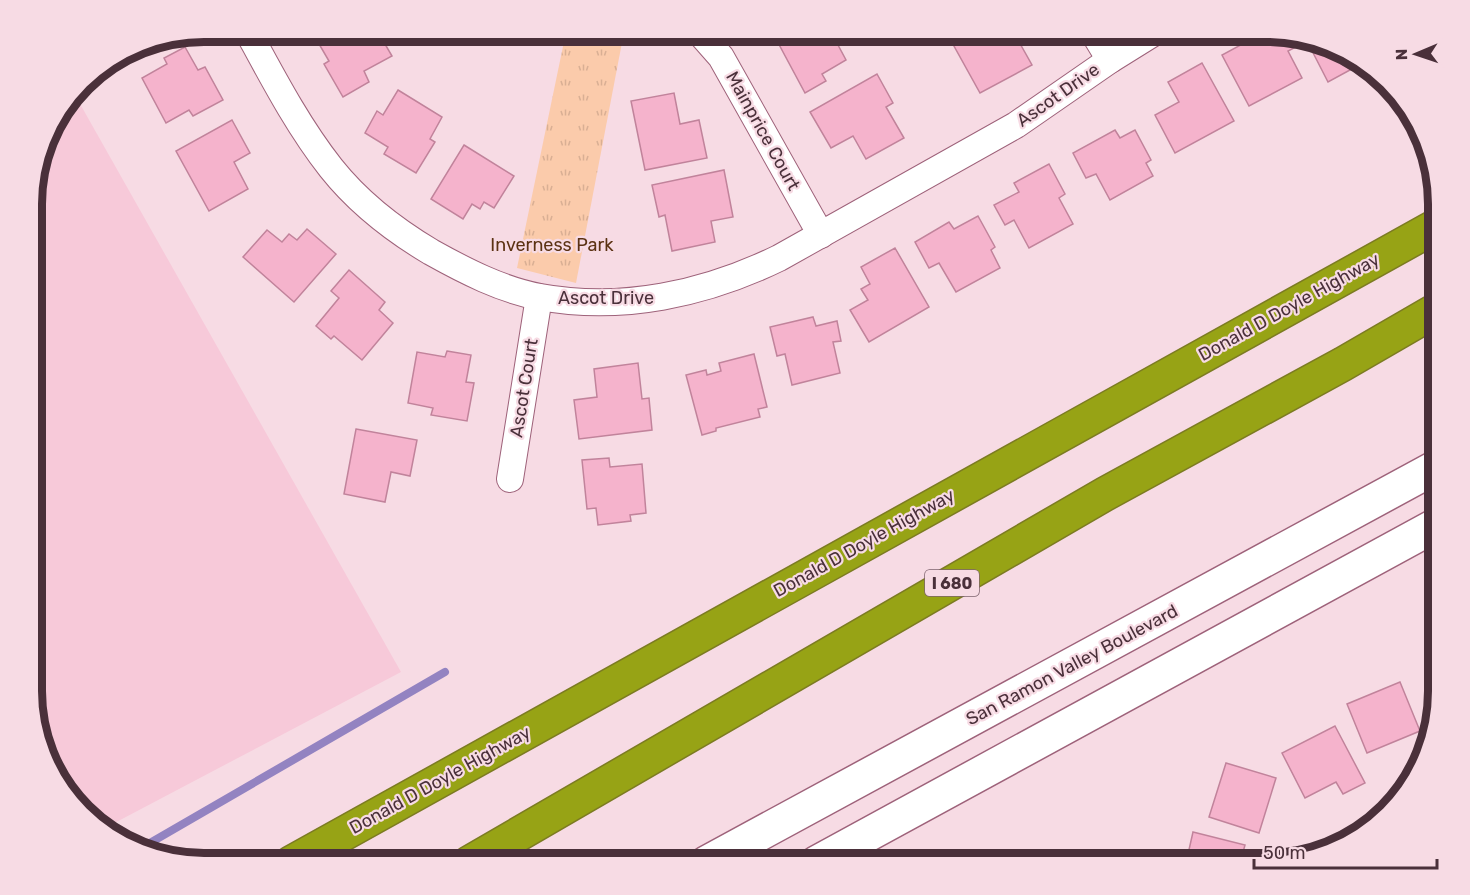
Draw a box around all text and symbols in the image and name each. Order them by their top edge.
north arrow [1386,24,1446,84]
text: N [1392,48,1411,61]
street label: Ascot Drive [1012,58,1104,132]
street label: Mainprice Court [721,68,805,194]
park label: Inverness Park [490,234,614,256]
street label: Donald D Doyle Highway [1195,248,1383,366]
street label: Ascot Drive [558,287,654,309]
street label: Ascot Court [505,337,543,439]
street label: Donald D Doyle Highway [770,484,958,602]
road number: I 680 [925,570,979,596]
street label: San Ramon Valley Boulevard [962,600,1182,730]
street label: Donald D Doyle Highway [346,721,534,839]
scale bar [1254,832,1437,870]
text: 50 m [1263,842,1306,864]

